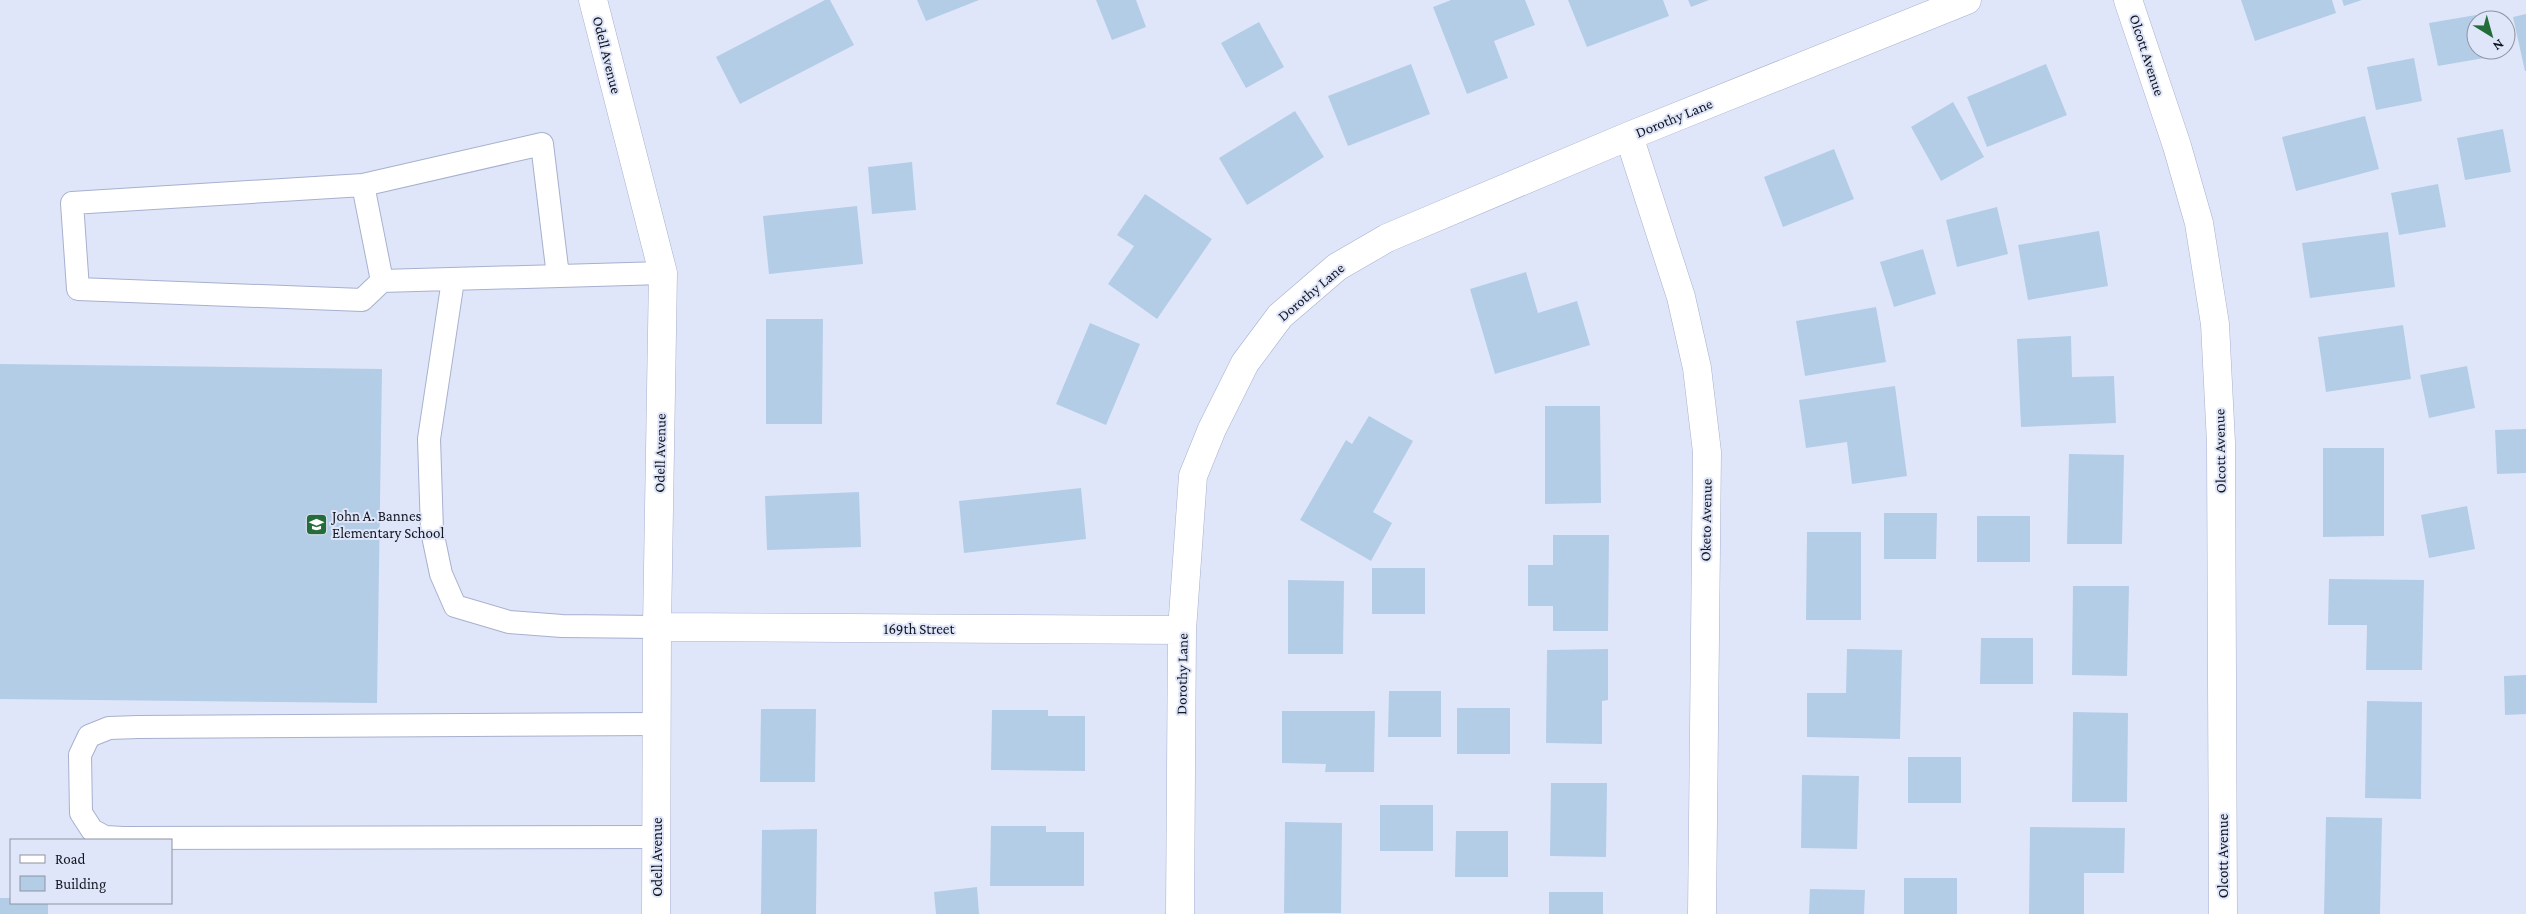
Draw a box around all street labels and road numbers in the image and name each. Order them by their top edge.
street label: Olcott Avenue [2126,12,2168,98]
street label: Odell Avenue [590,15,624,96]
street label: Dorothy Lane [1633,95,1716,142]
street label: Dorothy Lane [1275,259,1348,325]
street label: Olcott Avenue [2211,408,2229,493]
street label: Odell Avenue [651,413,669,493]
street label: Oketo Avenue [1697,478,1715,562]
street label: 169th Street [884,621,955,637]
street label: Dorothy Lane [1173,633,1192,715]
street label: Olcott Avenue [2215,813,2231,898]
street label: Odell Avenue [649,817,665,897]

